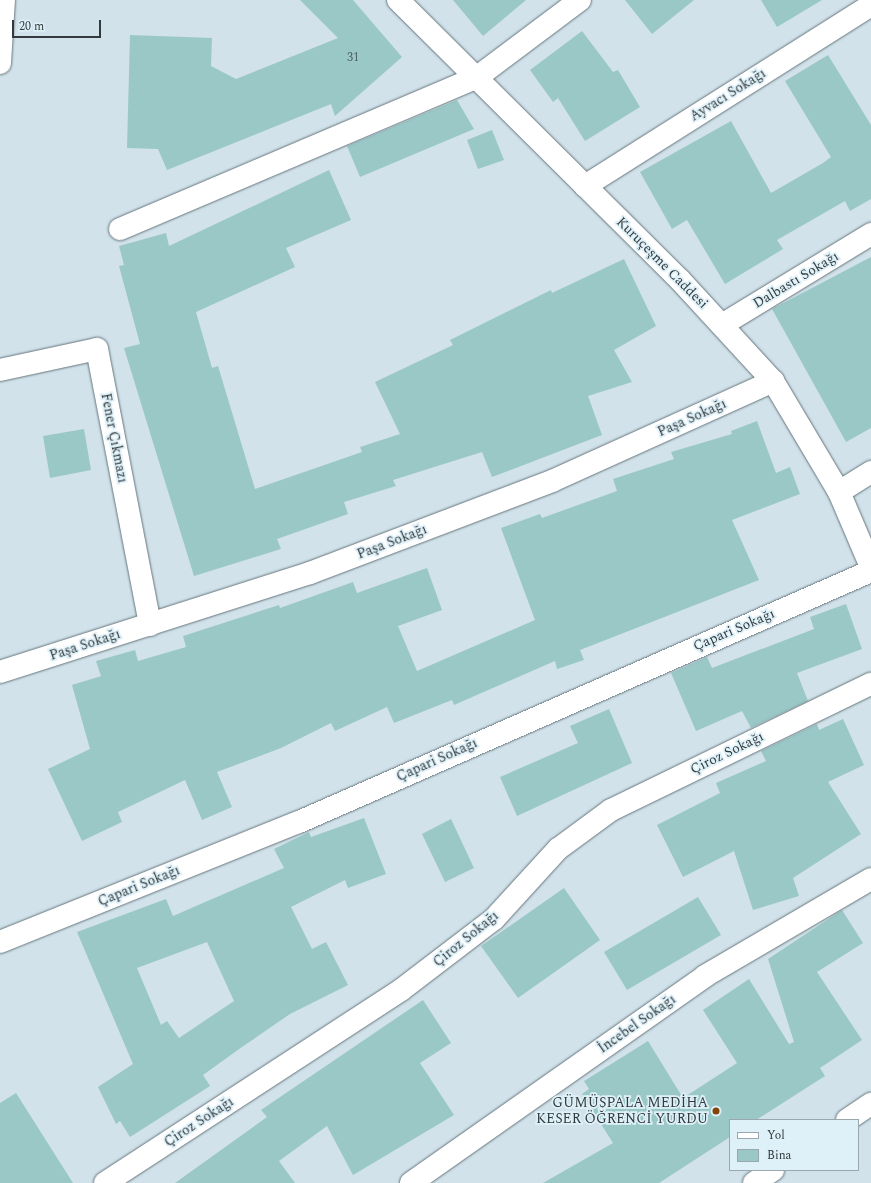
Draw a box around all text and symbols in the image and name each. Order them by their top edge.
scale bar [14,12,103,38]
text: 20 m [19,17,44,36]
house number: 31 [347,51,359,65]
street label: Ayvacı Sokağı [687,65,769,125]
street label: Kuruçeşme Caddesi [613,214,711,312]
street label: Dalbastı Sokağı [750,248,842,312]
street label: Fener Çıkmazı [97,392,131,484]
street label: Paşa Sokağı [655,395,729,441]
street label: Paşa Sokağı [355,521,429,563]
street label: Çapari Sokağı [691,605,777,655]
street label: Paşa Sokağı [47,626,123,664]
street label: Çiroz Sokağı [688,728,766,778]
street label: Çapari Sokağı [394,735,480,785]
street label: Çapari Sokağı [96,862,182,910]
street label: Çiroz Sokağı [430,907,502,971]
street label: İncebel Sokağı [595,991,679,1057]
street label: Çiroz Sokağı [161,1093,237,1151]
place label: GÜMÜŞPALA MEDİHA KESER ÖĞRENCİ YURDU [536,1095,708,1128]
marker: GÜMÜŞPALA MEDİHA KESER ÖĞRENCİ YURDU [711,1106,721,1116]
legend [729,1119,859,1171]
text: Yol [767,1126,785,1145]
text: Bina [767,1146,791,1165]

